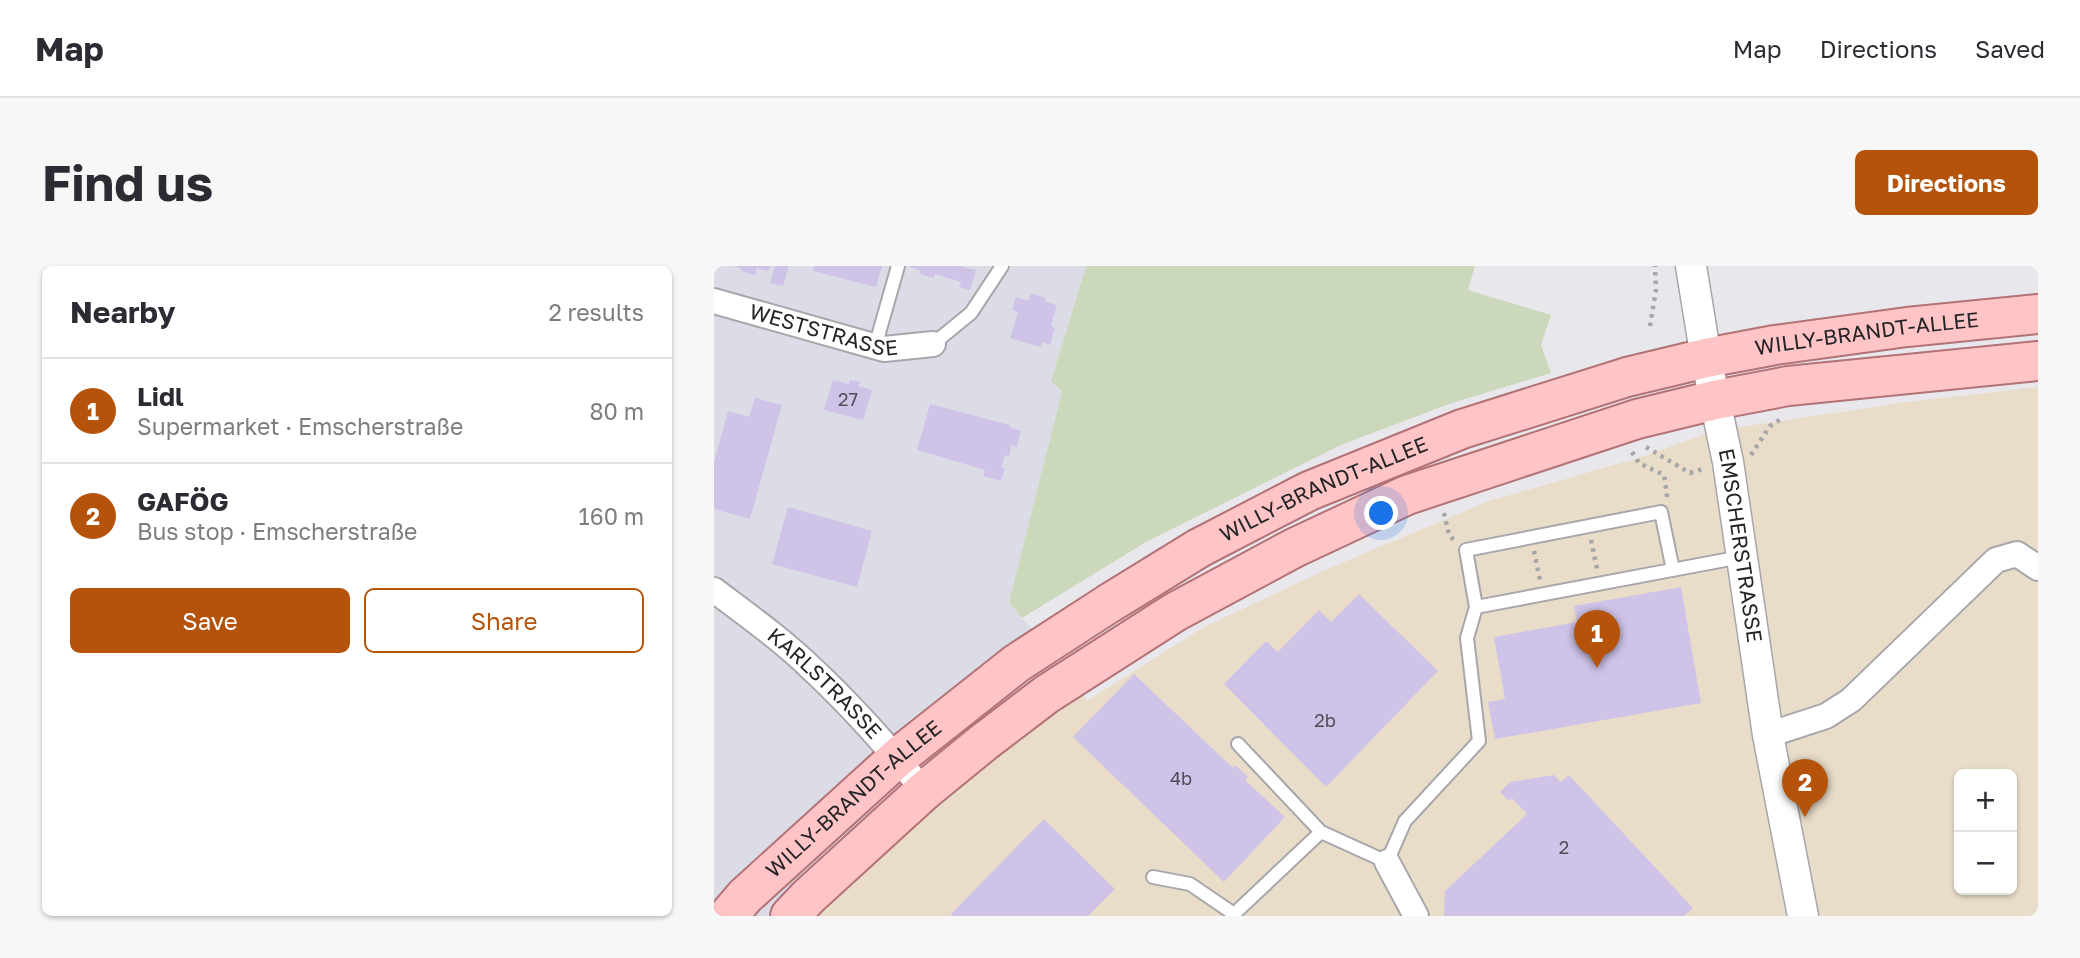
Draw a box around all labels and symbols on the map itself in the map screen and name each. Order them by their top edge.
street label: WESTSTRASSE [747,298,899,361]
street label: WILLY-BRANDT-ALLEE [1753,306,1980,361]
house number: 27 [838,388,858,410]
street label: WILLY-BRANDT-ALLEE [1215,430,1431,547]
street label: EMSCHERSTRASSE [1713,446,1768,644]
your location [1364,496,1398,530]
pin: 1 [1574,610,1620,668]
street label: KARLSTRASSE [763,622,888,744]
house number: 2b [1314,709,1336,731]
street label: WILLY-BRANDT-ALLEE [760,714,946,883]
pin: 2 [1782,759,1828,817]
house number: 4b [1170,767,1192,789]
house number: 2 [1559,836,1569,858]

